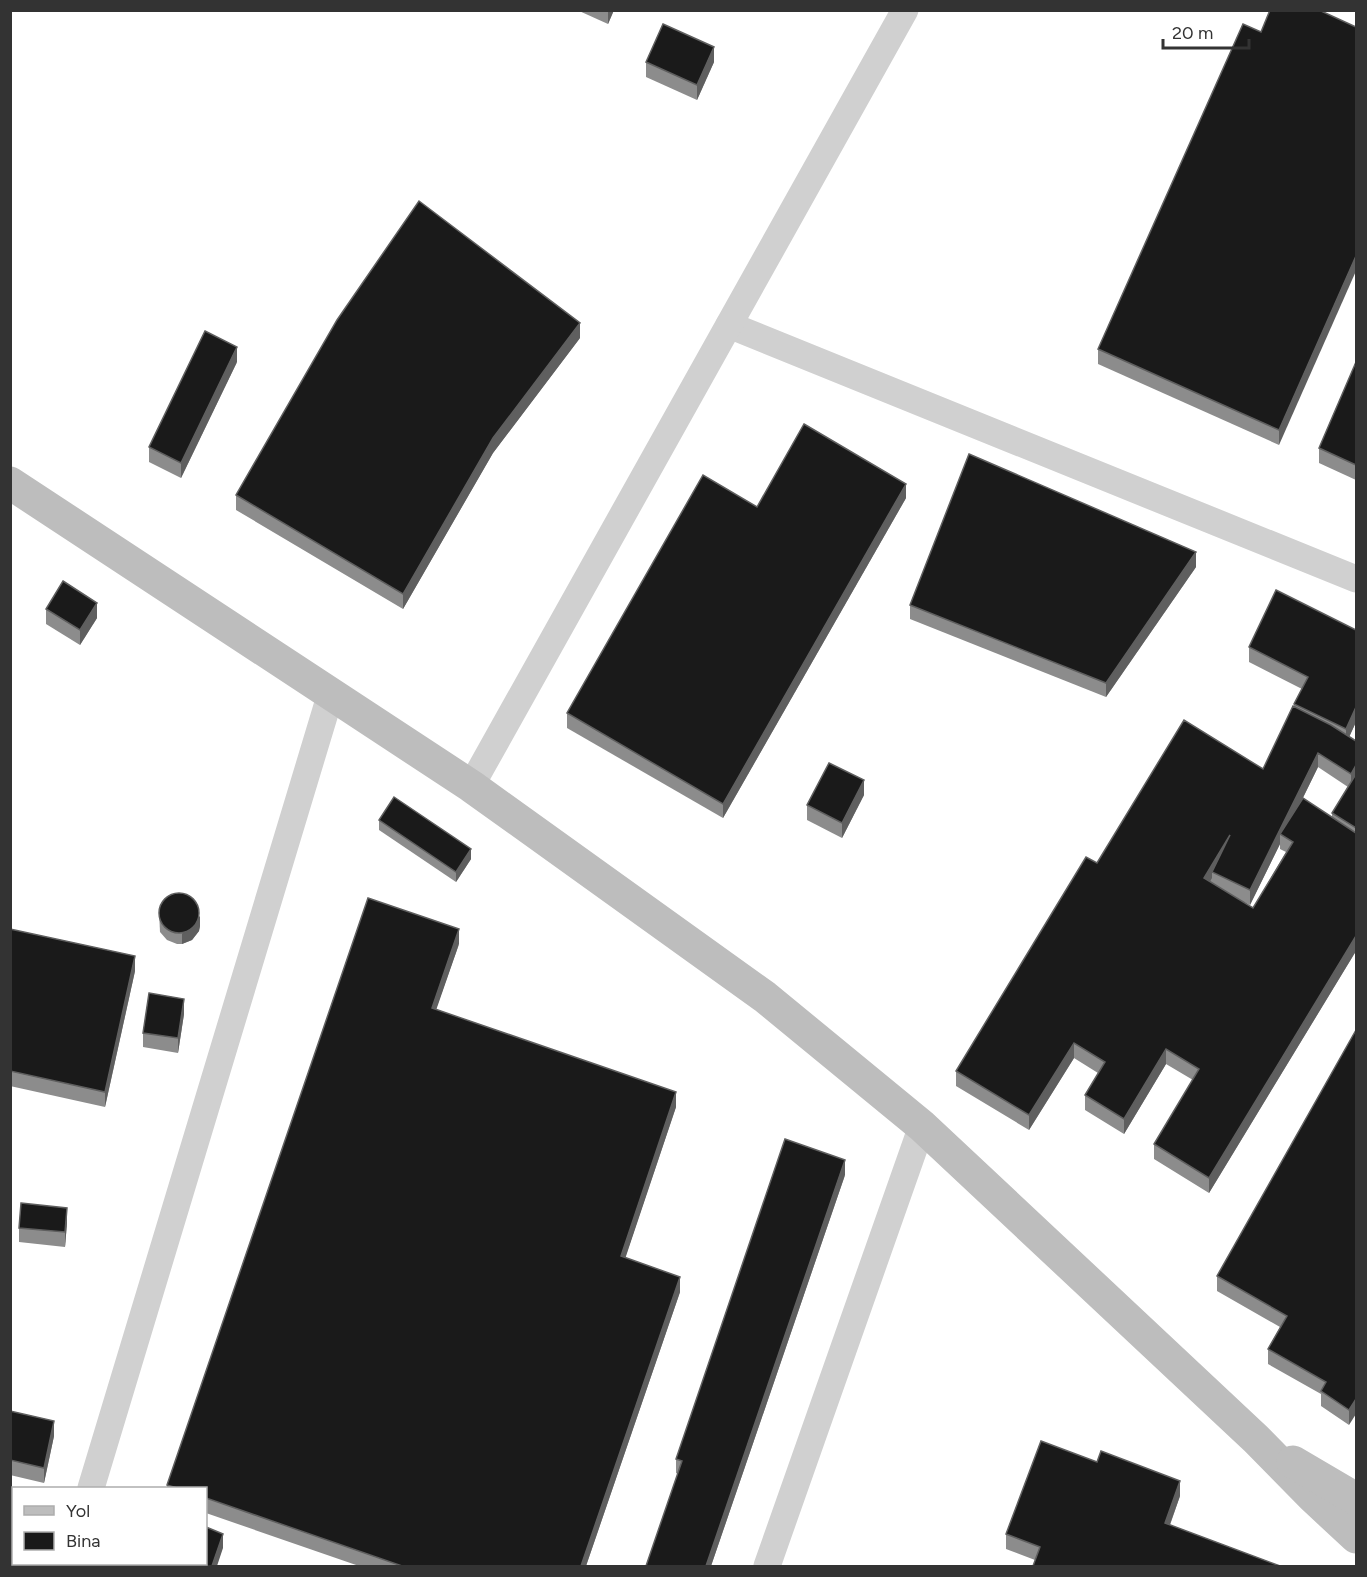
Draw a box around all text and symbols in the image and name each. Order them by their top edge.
scale bar [1163,12,1248,50]
text: 20 m [1172,22,1213,44]
legend [12,1487,207,1565]
text: Yol [66,1500,90,1522]
text: Bina [66,1530,100,1552]

